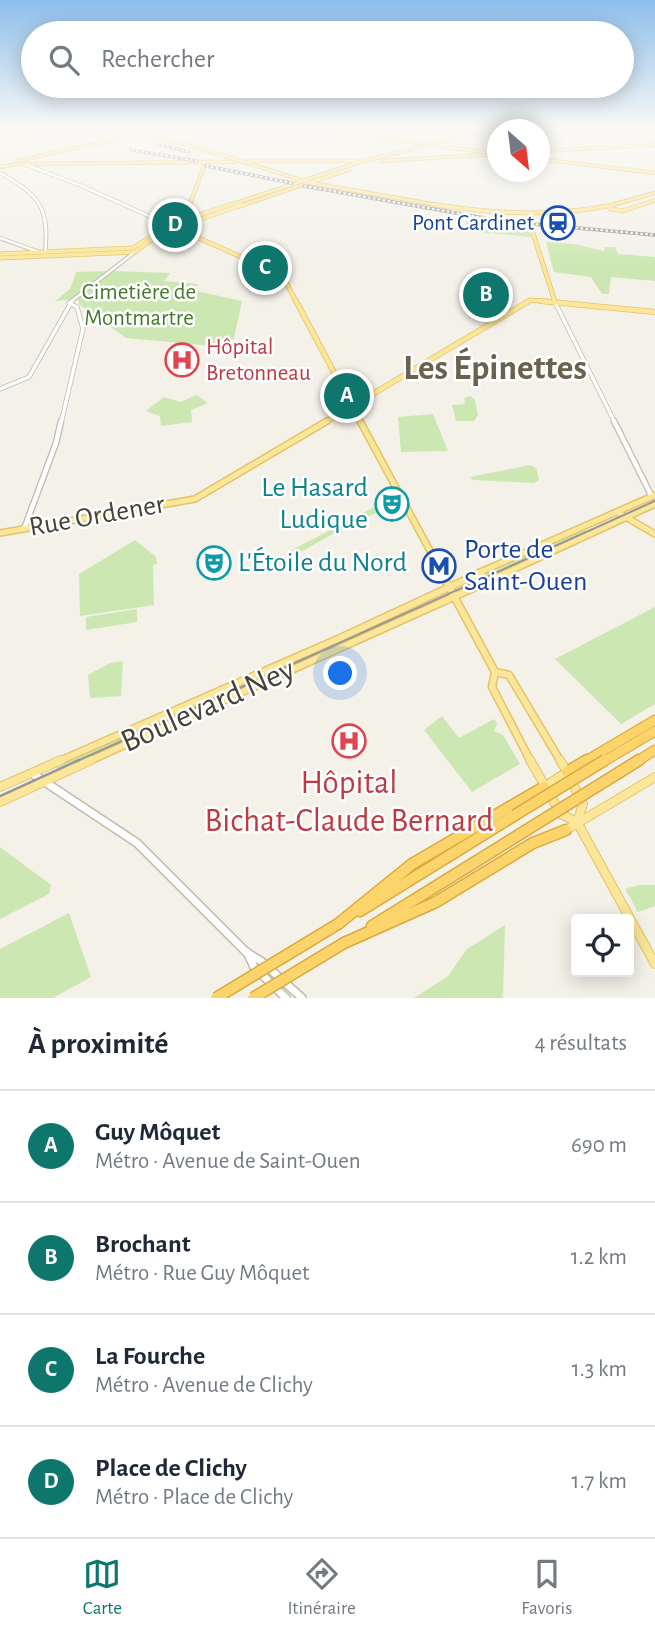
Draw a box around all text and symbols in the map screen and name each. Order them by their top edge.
search box [21,21,634,98]
icon: search [45,41,83,79]
text: Rechercher [101,46,214,72]
north arrow [487,119,550,182]
pin: D [152,199,198,251]
station icon: Pont Cardinet [539,204,577,242]
place label: Pont Cardinet [412,212,535,235]
pin: C [242,242,288,294]
pin: B [463,269,509,321]
park label: Cimetière de Montmartre [82,281,196,330]
place label: Hôpital Bretonneau [206,336,311,385]
hospital icon: Hôpital Bretonneau [163,341,201,379]
district label: Les Épinettes [403,347,587,386]
pin: A [324,370,370,422]
place label: Le Hasard Ludique [261,474,368,534]
theatre icon: Le Hasard Ludique [373,485,411,523]
street label: Rue Ordener [27,490,167,542]
place label: Porte de Saint-Ouen [464,536,587,596]
theatre icon: L'Étoile du Nord [195,544,233,582]
place label: L'Étoile du Nord [238,546,407,577]
metro station icon: Porte de Saint-Ouen [420,547,458,585]
street label: Boulevard Ney [116,653,300,759]
your location [323,656,357,690]
hospital icon: Hôpital Bichat-Claude Bernard [330,722,368,760]
place label: Hôpital Bichat-Claude Bernard [204,767,494,838]
map controls [571,914,634,977]
button: locate [571,914,634,977]
text: À proximité [28,1029,168,1059]
text: 4 résultats [534,1032,627,1055]
text: Guy Môquet [95,1119,220,1145]
text: A [44,1134,58,1157]
text: 690 m [571,1134,627,1157]
text: Métro · Avenue de Saint-Ouen [95,1150,361,1173]
text: Brochant [95,1231,190,1257]
text: B [44,1246,58,1269]
text: 1.2 km [571,1246,627,1269]
text: Métro · Rue Guy Môquet [95,1262,309,1285]
text: La Fourche [95,1343,205,1369]
text: C [45,1358,57,1381]
text: 1.3 km [572,1358,627,1381]
text: Métro · Avenue de Clichy [95,1374,313,1397]
text: Place de Clichy [95,1455,247,1481]
text: D [43,1470,59,1493]
text: 1.7 km [572,1470,627,1493]
text: Métro · Place de Clichy [95,1486,293,1509]
tab: Carte [83,1555,122,1620]
tab: Itinéraire [287,1555,356,1620]
tab: Favoris [521,1555,572,1620]

